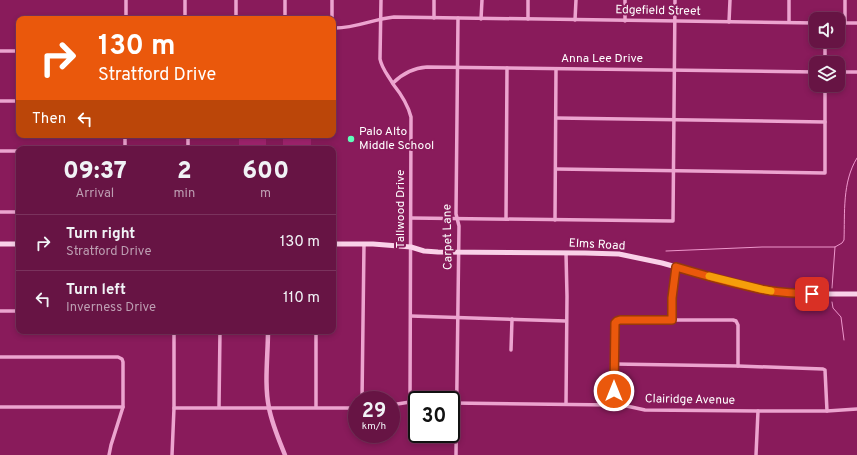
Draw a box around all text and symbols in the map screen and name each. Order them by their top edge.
street label: Edgefield Street [615,2,701,20]
map controls [809,12,845,92]
button: sound [809,12,845,48]
text: 130 m [98,29,176,65]
icon: right [32,32,84,84]
street label: Anna Lee Drive [561,51,643,67]
button: layers [809,56,845,92]
text: Stratford Drive [98,64,216,87]
icon: left [74,108,96,130]
text: Then [32,110,66,129]
place label: Palo Alto Middle School [359,124,434,154]
marker: Palo Alto Middle School [346,134,356,144]
text: 09:37 [63,157,127,187]
text: 2 [177,157,192,187]
text: 600 [242,157,289,187]
street label: Tallwood Drive [393,169,409,249]
text: Arrival [75,186,114,202]
text: min [174,186,195,202]
text: m [260,186,271,202]
street label: Carpet Lane [439,204,457,270]
text: Turn right [66,225,135,244]
icon: right [32,232,54,254]
text: 130 m [280,233,320,252]
street label: Elms Road [568,236,626,254]
text: Stratford Drive [66,244,151,260]
pin [795,277,829,311]
text: Turn left [66,281,126,300]
icon: arrive [801,283,823,305]
icon: left [32,288,54,310]
text: 110 m [283,289,320,308]
text: Inverness Drive [66,300,156,316]
position arrow [593,370,635,412]
speed limit sign: 30 [408,391,460,443]
street label: Clairidge Avenue [645,391,735,409]
text: 29 [362,399,386,425]
text: km/h [362,420,386,433]

